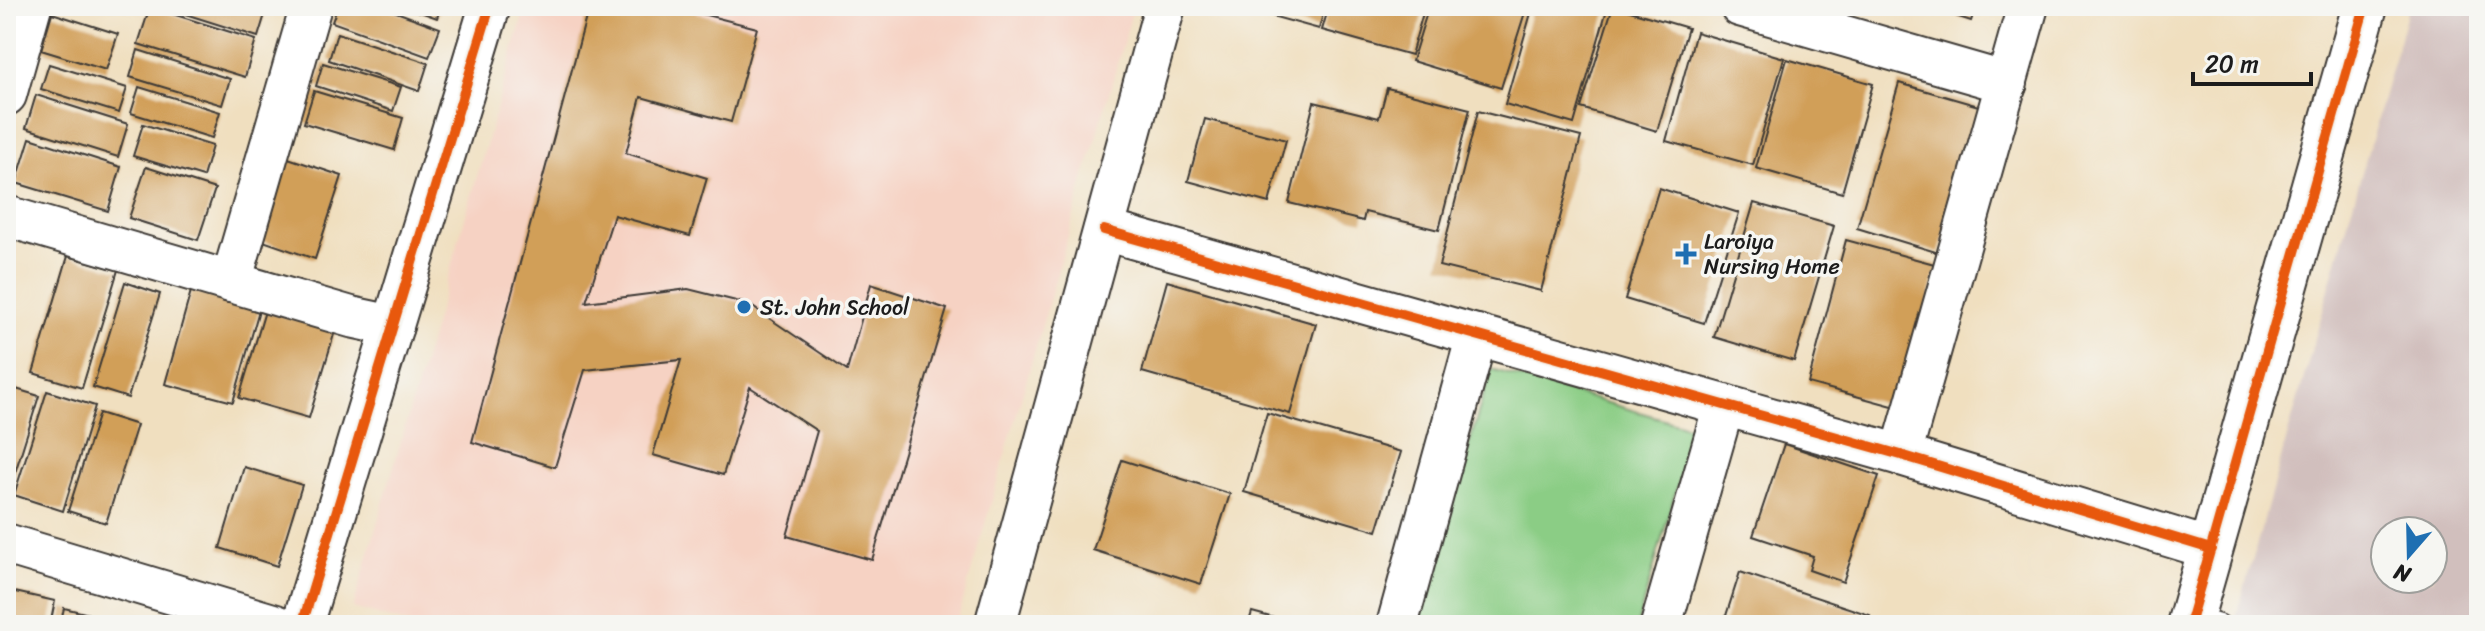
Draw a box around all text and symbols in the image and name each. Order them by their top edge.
scale bar [2193,36,2311,86]
text: 20 m [2205,43,2259,85]
place label: Laroiya Nursing Home [1704,222,1840,286]
marker: Laroiya Nursing Home [1675,243,1697,265]
place label: St. John School [760,288,910,327]
marker: St. John School [735,298,753,316]
north arrow [2369,515,2449,595]
text: N [2388,552,2417,595]

